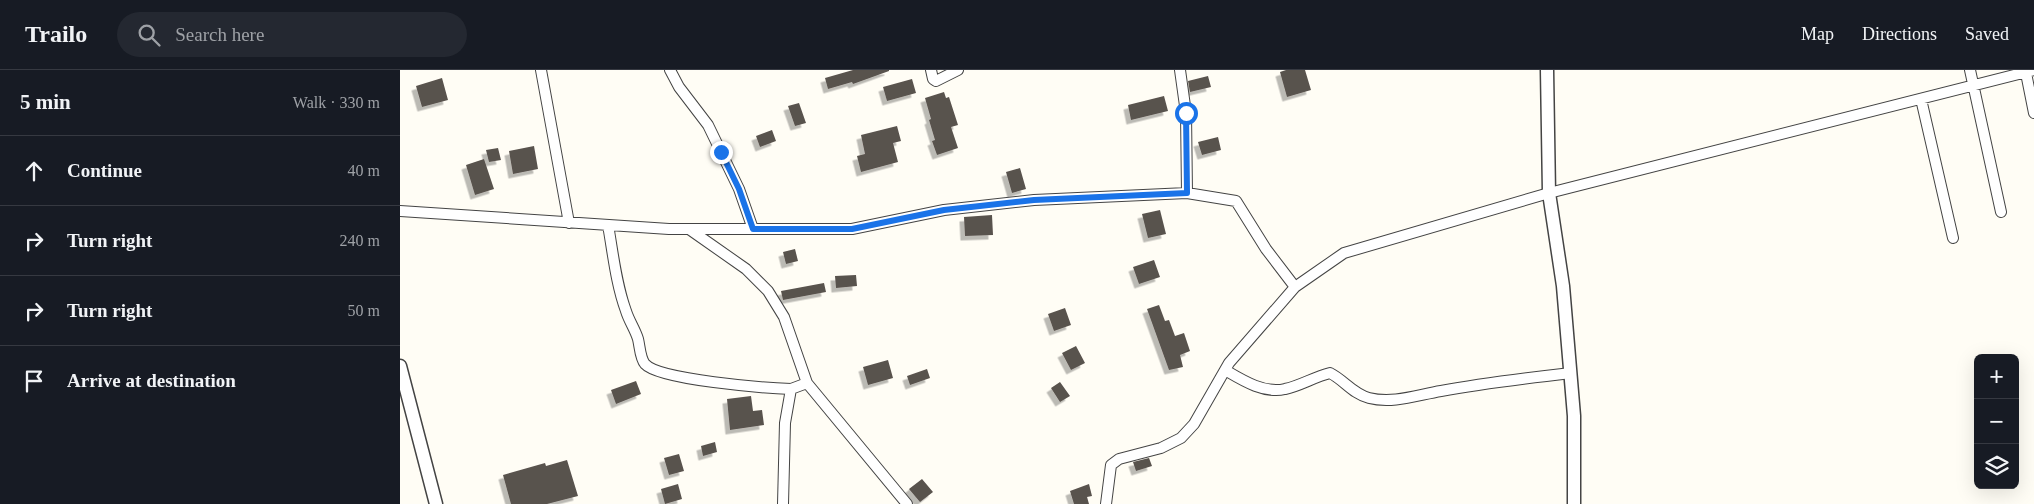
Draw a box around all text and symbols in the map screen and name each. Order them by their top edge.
search box [117,12,467,57]
text: Trailo [25,21,87,47]
icon: search [135,21,163,49]
text: Search here [175,24,264,45]
text: Map [1801,24,1834,44]
text: Directions [1862,24,1937,44]
text: Saved [1965,24,2009,44]
text: 5 min [20,90,71,114]
text: Walk · 330 m [293,94,380,111]
route start [1175,102,1198,125]
route end [710,141,733,164]
icon: ahead [20,157,48,185]
text: Continue [67,160,142,181]
text: 40 m [348,162,380,179]
icon: right [20,227,48,255]
text: Turn right [67,230,152,251]
text: 240 m [340,232,380,249]
icon: right [20,297,48,325]
text: Turn right [67,300,152,321]
text: 50 m [348,302,380,319]
map controls [1974,354,2019,489]
button: + [1974,354,2019,399]
icon: arrive [20,367,48,395]
text: Arrive at destination [67,370,236,391]
button: − [1974,399,2019,444]
button: layers [1974,444,2019,489]

